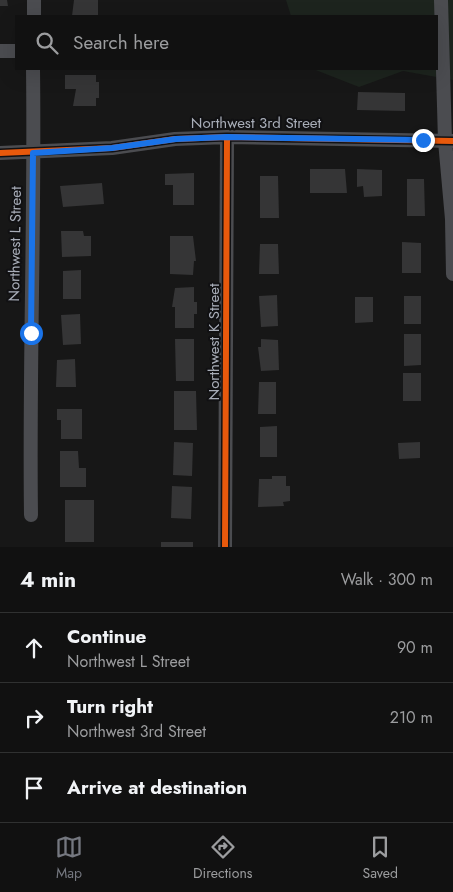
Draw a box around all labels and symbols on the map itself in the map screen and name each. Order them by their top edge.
street label: Northwest 3rd Street [191,112,322,134]
route end [412,129,435,152]
street label: Northwest L Street [3,186,27,302]
street label: Northwest K Street [203,283,225,400]
route start [20,322,43,345]

